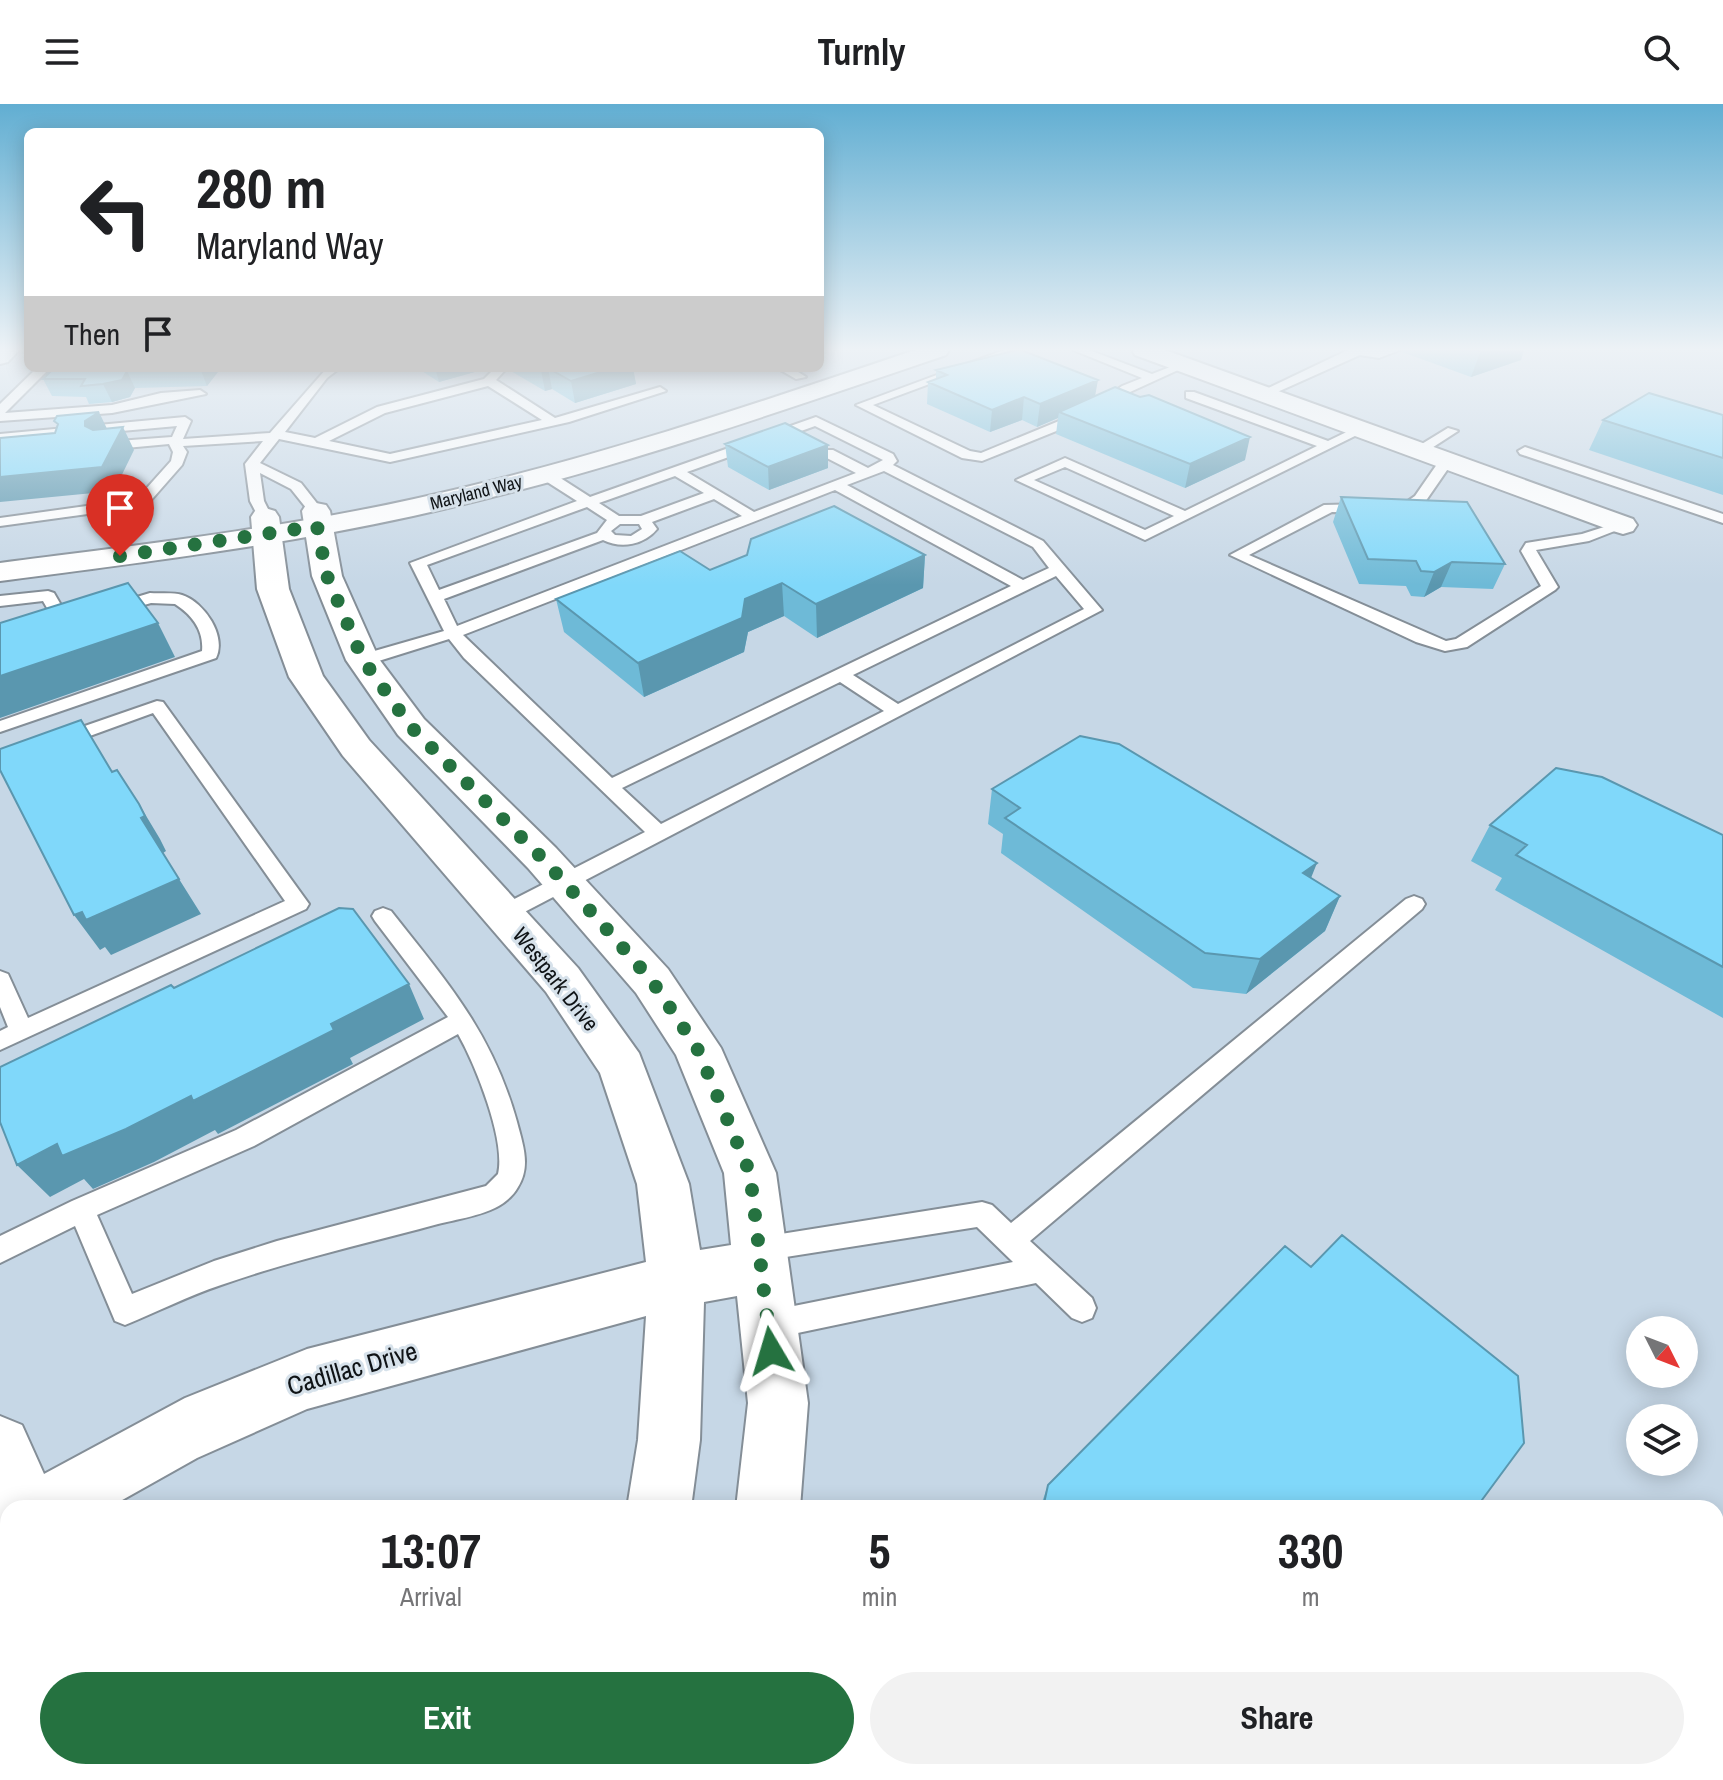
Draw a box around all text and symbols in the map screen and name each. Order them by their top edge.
text: Turnly [817,28,906,76]
icon: menu [40,30,84,74]
icon: search [1639,30,1683,74]
text: 280 m [196,150,326,225]
icon: left [64,160,168,264]
text: Maryland Way [196,222,384,270]
icon: arrive [136,312,180,356]
text: Then [64,314,120,354]
street label: Maryland Way [427,468,525,515]
pin [86,474,154,556]
icon: arrive [98,486,142,530]
street label: Westpark Drive [506,921,606,1037]
position arrow [729,1309,813,1393]
north arrow [1626,1316,1698,1388]
map controls [1626,1316,1698,1476]
street label: Cadillac Drive [283,1333,421,1403]
button: layers [1626,1404,1698,1476]
text: 13:07 [381,1518,481,1583]
text: 5 [869,1518,890,1583]
text: 330 [1278,1518,1343,1583]
text: Arrival [400,1579,462,1614]
text: min [862,1579,897,1614]
text: m [1302,1579,1320,1614]
button: Exit [40,1672,854,1764]
button: Share [870,1672,1684,1764]

